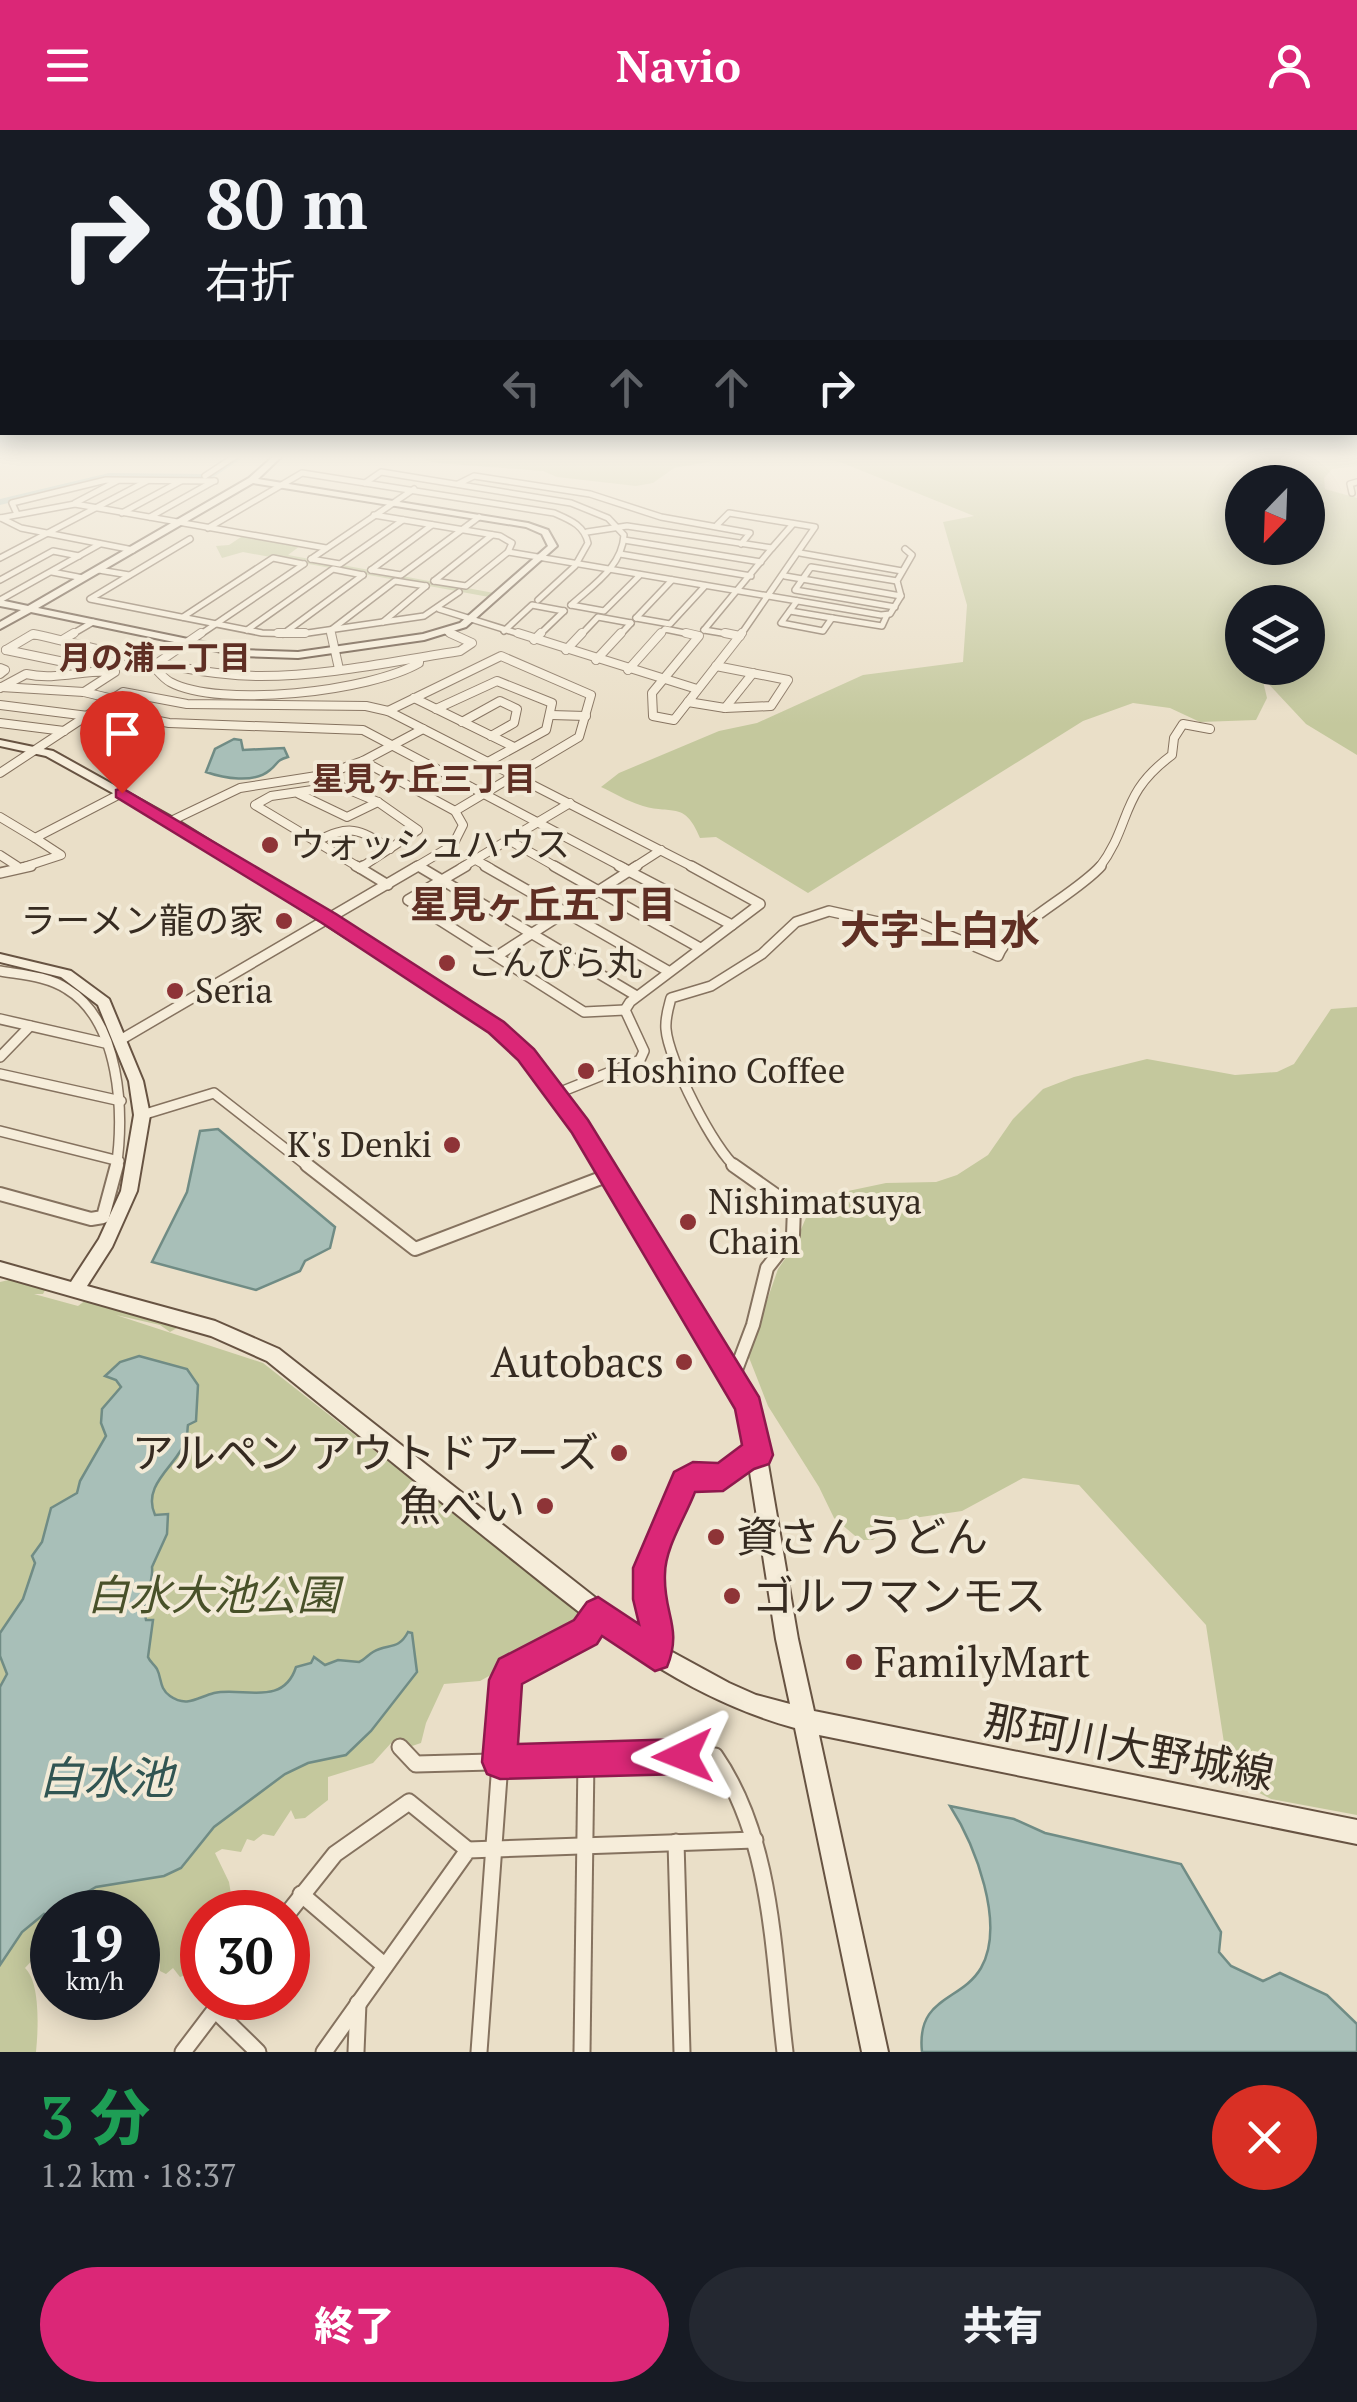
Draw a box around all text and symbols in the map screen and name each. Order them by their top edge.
text: Navio [616,35,741,95]
icon: menu [40,38,95,93]
icon: person [1262,38,1317,93]
text: 80 m [205,156,368,249]
icon: right [40,170,170,300]
text: 右折 [205,250,295,310]
icon: left [494,360,549,415]
icon: ahead [599,360,654,415]
icon: ahead [704,360,759,415]
icon: right [809,360,864,415]
north arrow [1225,465,1325,565]
map controls [1225,465,1325,685]
button: layers [1225,585,1325,685]
district label: 月の浦二丁目 [59,636,251,678]
pin [80,691,165,794]
icon: arrive [95,706,150,761]
district label: 星見ヶ丘三丁目 [312,757,536,799]
place label: ウォッシュハウス [290,821,570,867]
marker: ウォッシュハウス [259,834,281,856]
district label: 星見ヶ丘五丁目 [410,879,676,929]
place label: ラーメン龍の家 [20,897,264,943]
district label: 大字上白水 [840,902,1040,955]
marker: ラーメン龍の家 [273,910,295,932]
place label: こんぴら丸 [467,939,642,985]
marker: こんぴら丸 [436,952,458,974]
place label: Seria [195,967,273,1013]
marker: Seria [164,980,186,1002]
place label: Hoshino Coffee [606,1047,845,1093]
marker: Hoshino Coffee [575,1060,597,1082]
place label: K's Denki [287,1121,432,1167]
marker: K's Denki [441,1134,463,1156]
place label: Nishimatsuya Chain [708,1178,922,1264]
marker: Nishimatsuya Chain [677,1211,699,1233]
place label: Autobacs [491,1333,664,1389]
marker: Autobacs [673,1351,695,1373]
place label: アルペン アウトドアーズ [132,1424,599,1480]
marker: アルペン アウトドアーズ [608,1442,630,1464]
place label: 魚べい [399,1477,525,1533]
marker: 魚べい [534,1495,556,1517]
place label: 資さんうどん [736,1508,988,1564]
marker: 資さんうどん [705,1526,727,1548]
park label: 白水大池公園 [87,1566,344,1622]
place label: ゴルフマンモス [752,1567,1046,1623]
marker: ゴルフマンモス [721,1585,743,1607]
place label: FamilyMart [874,1633,1091,1689]
marker: FamilyMart [843,1651,865,1673]
street label: 那珂川大野城線 [980,1690,1279,1802]
position arrow [631,1704,735,1808]
water label: 白水池 [38,1747,177,1807]
speed limit sign: 30 [180,1890,310,2020]
text: 19 [67,1910,123,1976]
text: km/h [66,1964,124,1997]
text: 3 分 [40,2077,150,2156]
button: close [1212,2085,1317,2190]
text: 1.2 km · 18:37 [40,2154,237,2196]
button: 終了 [40,2267,669,2382]
button: 共有 [689,2267,1317,2382]

